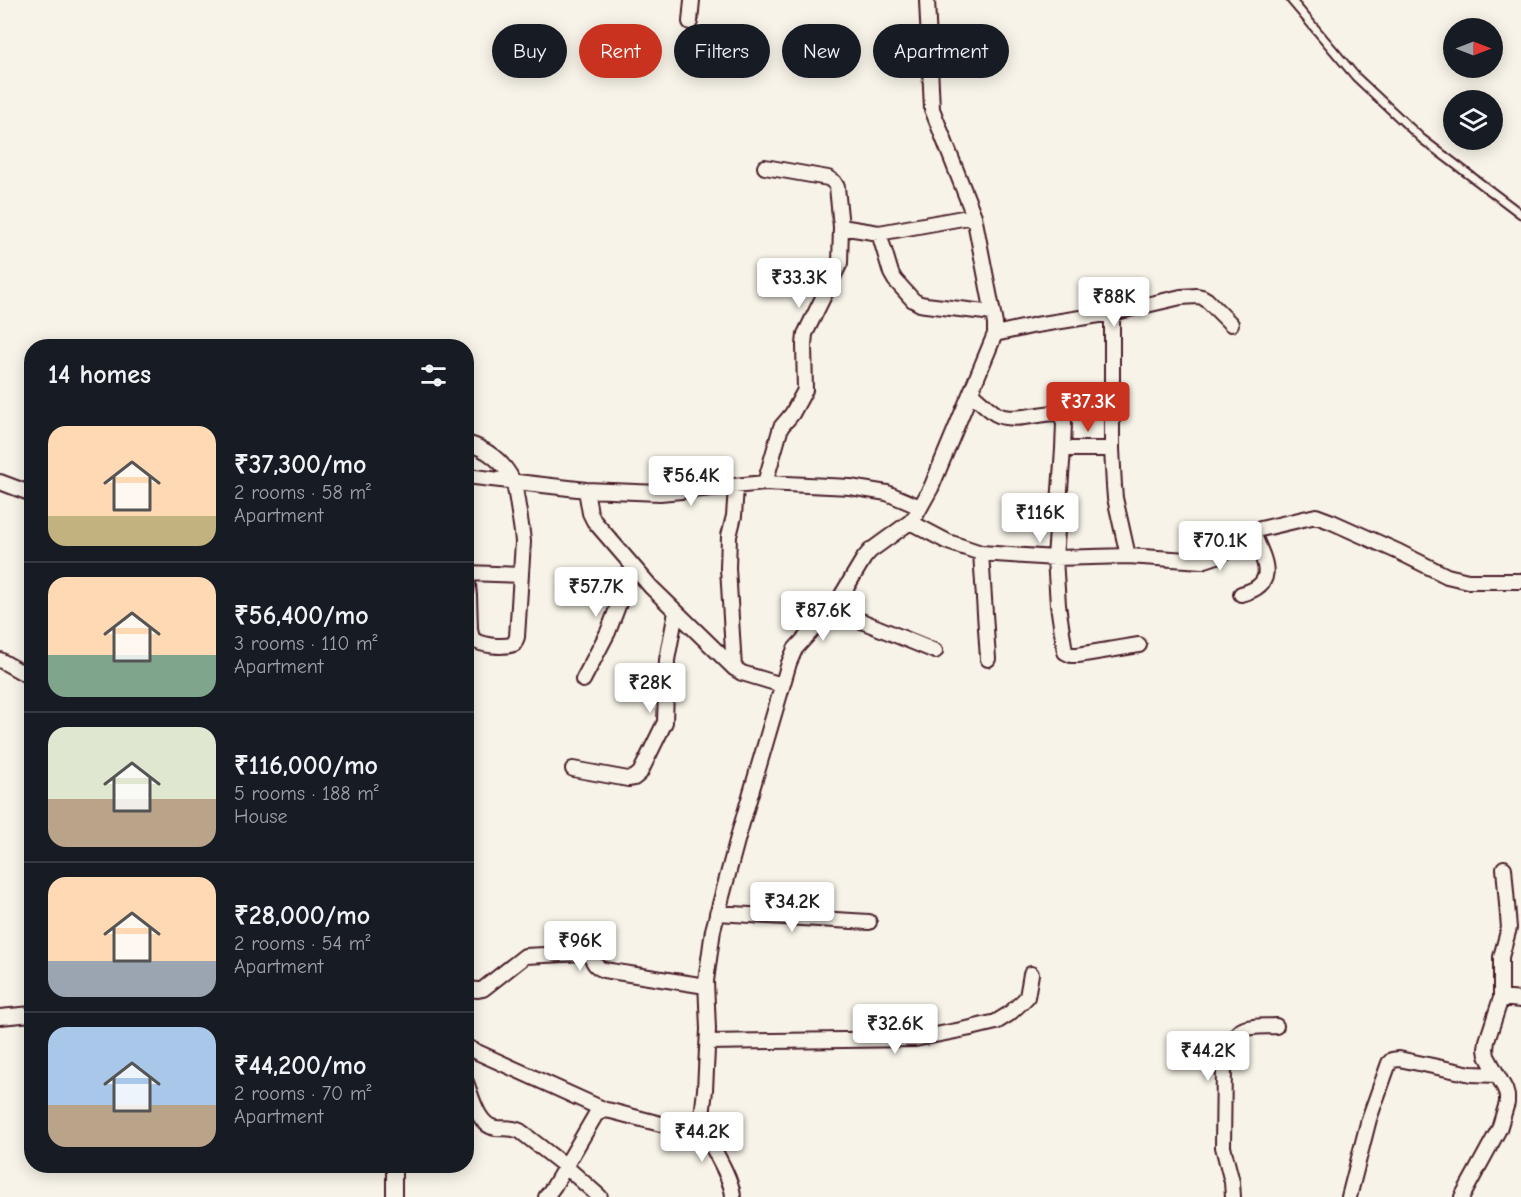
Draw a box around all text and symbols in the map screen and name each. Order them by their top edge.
north arrow [1443,18,1503,78]
map controls [1443,18,1503,150]
chip: Buy [492,24,567,78]
chip: Rent [579,24,662,78]
chip: Filters [674,24,770,78]
chip: New [782,24,861,78]
chip: Apartment [873,24,1009,78]
button: layers [1443,90,1503,150]
pin: ₹33.3K [750,258,848,309]
text: ₹33.3K [771,266,827,289]
pin: ₹88K [1078,277,1150,328]
text: ₹88K [1092,285,1136,308]
icon: filters [417,359,450,392]
text: 14 homes [48,360,151,390]
pin: ₹37.3K [1039,382,1137,433]
text: ₹37.3K [1060,390,1116,413]
icon: home [96,450,168,522]
text: ₹37,300/mo [234,450,366,480]
pin: ₹56.4K [642,456,740,507]
text: ₹56.4K [663,464,719,487]
text: 2 rooms · 58 m² [234,481,371,504]
pin: ₹116K [998,493,1082,544]
text: ₹116K [1016,501,1064,524]
text: Apartment [234,504,324,527]
pin: ₹70.1K [1171,521,1269,572]
text: ₹70.1K [1193,529,1247,552]
pin: ₹57.7K [547,567,645,618]
text: ₹57.7K [569,575,623,598]
pin: ₹87.6K [774,591,872,642]
text: ₹87.6K [795,599,851,622]
icon: home [96,601,168,673]
text: ₹56,400/mo [234,601,369,631]
text: 3 rooms · 110 m² [234,632,378,655]
text: Apartment [234,655,324,678]
pin: ₹28K [614,663,686,714]
text: ₹28K [629,671,671,694]
icon: home [96,751,168,823]
text: ₹116,000/mo [234,751,378,781]
text: 5 rooms · 188 m² [234,782,379,805]
text: House [234,805,288,828]
pin: ₹34.2K [743,882,841,933]
text: ₹34.2K [764,890,820,913]
icon: home [96,901,168,973]
text: ₹28,000/mo [234,901,370,931]
pin: ₹96K [544,921,616,972]
text: ₹96K [558,929,602,952]
text: 2 rooms · 54 m² [234,932,370,955]
text: Apartment [234,955,324,978]
pin: ₹32.6K [846,1004,944,1055]
text: ₹32.6K [867,1012,923,1035]
pin: ₹44.2K [1159,1031,1257,1082]
text: ₹44.2K [1180,1039,1236,1062]
icon: home [96,1051,168,1123]
text: ₹44,200/mo [234,1051,366,1081]
text: 2 rooms · 70 m² [234,1082,371,1105]
text: Apartment [234,1105,324,1128]
pin: ₹44.2K [653,1112,751,1163]
text: ₹44.2K [674,1120,730,1143]

